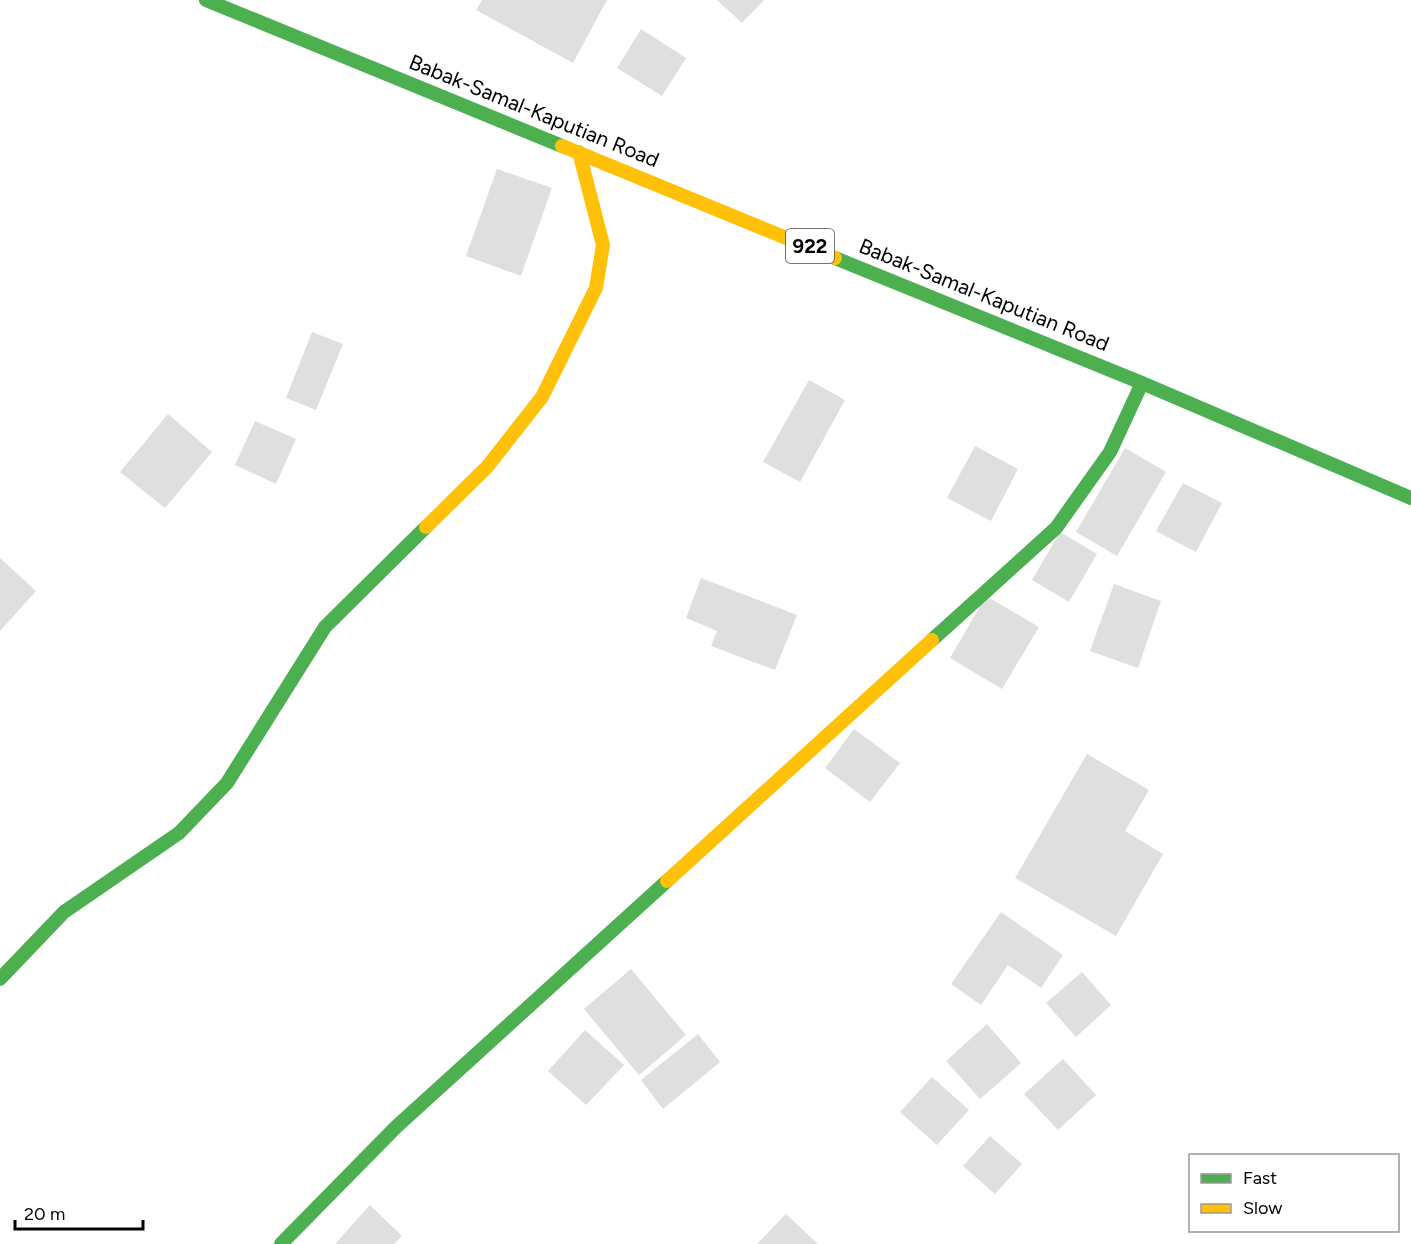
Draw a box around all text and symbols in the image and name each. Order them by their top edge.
street label: Babak-Samal-Kaputian Road [406,49,663,172]
road number: 922 [786,229,834,263]
street label: Babak-Samal-Kaputian Road [856,233,1113,356]
legend [1189,1154,1399,1232]
text: Fast [1243,1167,1277,1189]
scale bar [15,1193,142,1231]
text: Slow [1243,1197,1282,1219]
text: 20 m [24,1203,65,1225]

